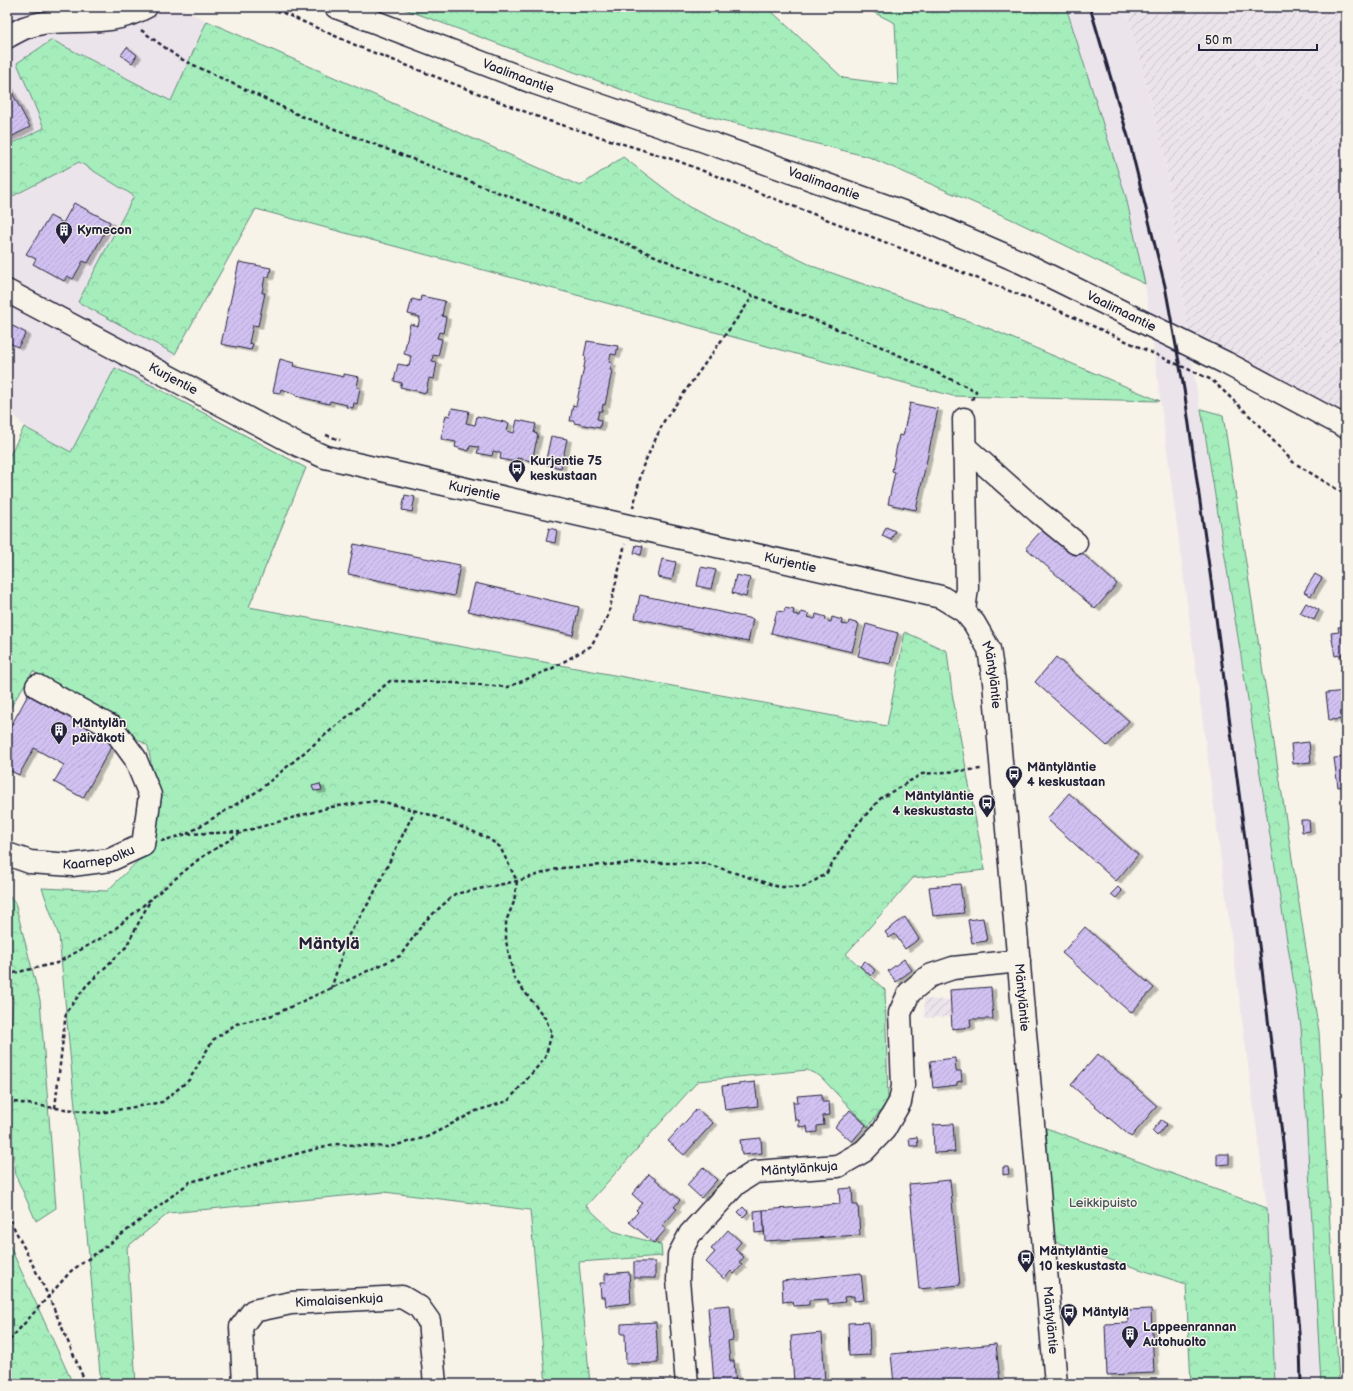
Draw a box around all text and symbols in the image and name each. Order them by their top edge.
scale bar [1199,26,1317,52]
text: 50 m [1205,33,1232,48]
street label: Vaalimaantie [480,56,556,97]
street label: Vaalimaantie [786,164,862,204]
building icon: Kymecon [54,220,74,245]
place label: Kymecon [77,222,132,238]
street label: Vaalimaantie [1084,288,1159,335]
street label: Kurjentie [146,359,201,399]
place label: Kurjentie 75 keskustaan [530,453,603,484]
bus stop icon: Kurjentie 75 keskustaan [507,458,527,483]
street label: Kurjentie [447,477,502,505]
street label: Kurjentie [763,549,818,577]
street label: Mäntyläntie [978,638,1004,710]
place label: Mäntylän päiväkoti [72,715,126,746]
building icon: Mäntylän päiväkoti [49,720,69,745]
place label: Mäntyläntie 4 keskustaan [1027,759,1105,790]
bus stop icon: Mäntyläntie 4 keskustaan [1004,764,1024,789]
place label: Mäntyläntie 4 keskustasta [892,788,975,819]
bus stop icon: Mäntyläntie 4 keskustasta [977,793,997,818]
street label: Kaarnepolku [62,842,137,873]
district label: Mäntylä [298,934,360,954]
street label: Mäntyläntie [1011,963,1033,1032]
street label: Mäntylänkuja [760,1158,839,1180]
park label: Leikkipuisto [1069,1195,1137,1211]
place label: Mäntyläntie 10 keskustasta [1039,1243,1126,1274]
bus stop icon: Mäntyläntie 10 keskustasta [1016,1248,1036,1273]
street label: Mäntyläntie [1039,1285,1061,1355]
street label: Kimalaisenkuja [295,1290,384,1311]
bus stop icon: Mäntylä [1059,1302,1079,1327]
place label: Mäntylä [1082,1304,1129,1320]
place label: Lappeenrannan Autohuolto [1142,1319,1236,1350]
building icon: Lappeenrannan Autohuolto [1120,1324,1140,1349]

